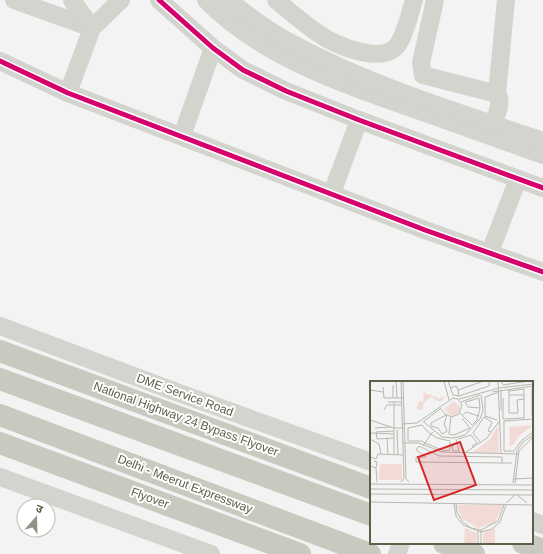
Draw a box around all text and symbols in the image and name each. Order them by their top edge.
street label: DME Service Road [135,371,235,419]
street label: National Highway 24 Bypass Flyover [92,379,280,459]
inset map [370,381,533,544]
street label: Delhi - Meerut Expressway [116,452,254,516]
street label: Flyover [129,485,171,511]
north arrow [16,498,56,538]
text: उ [34,502,45,516]

